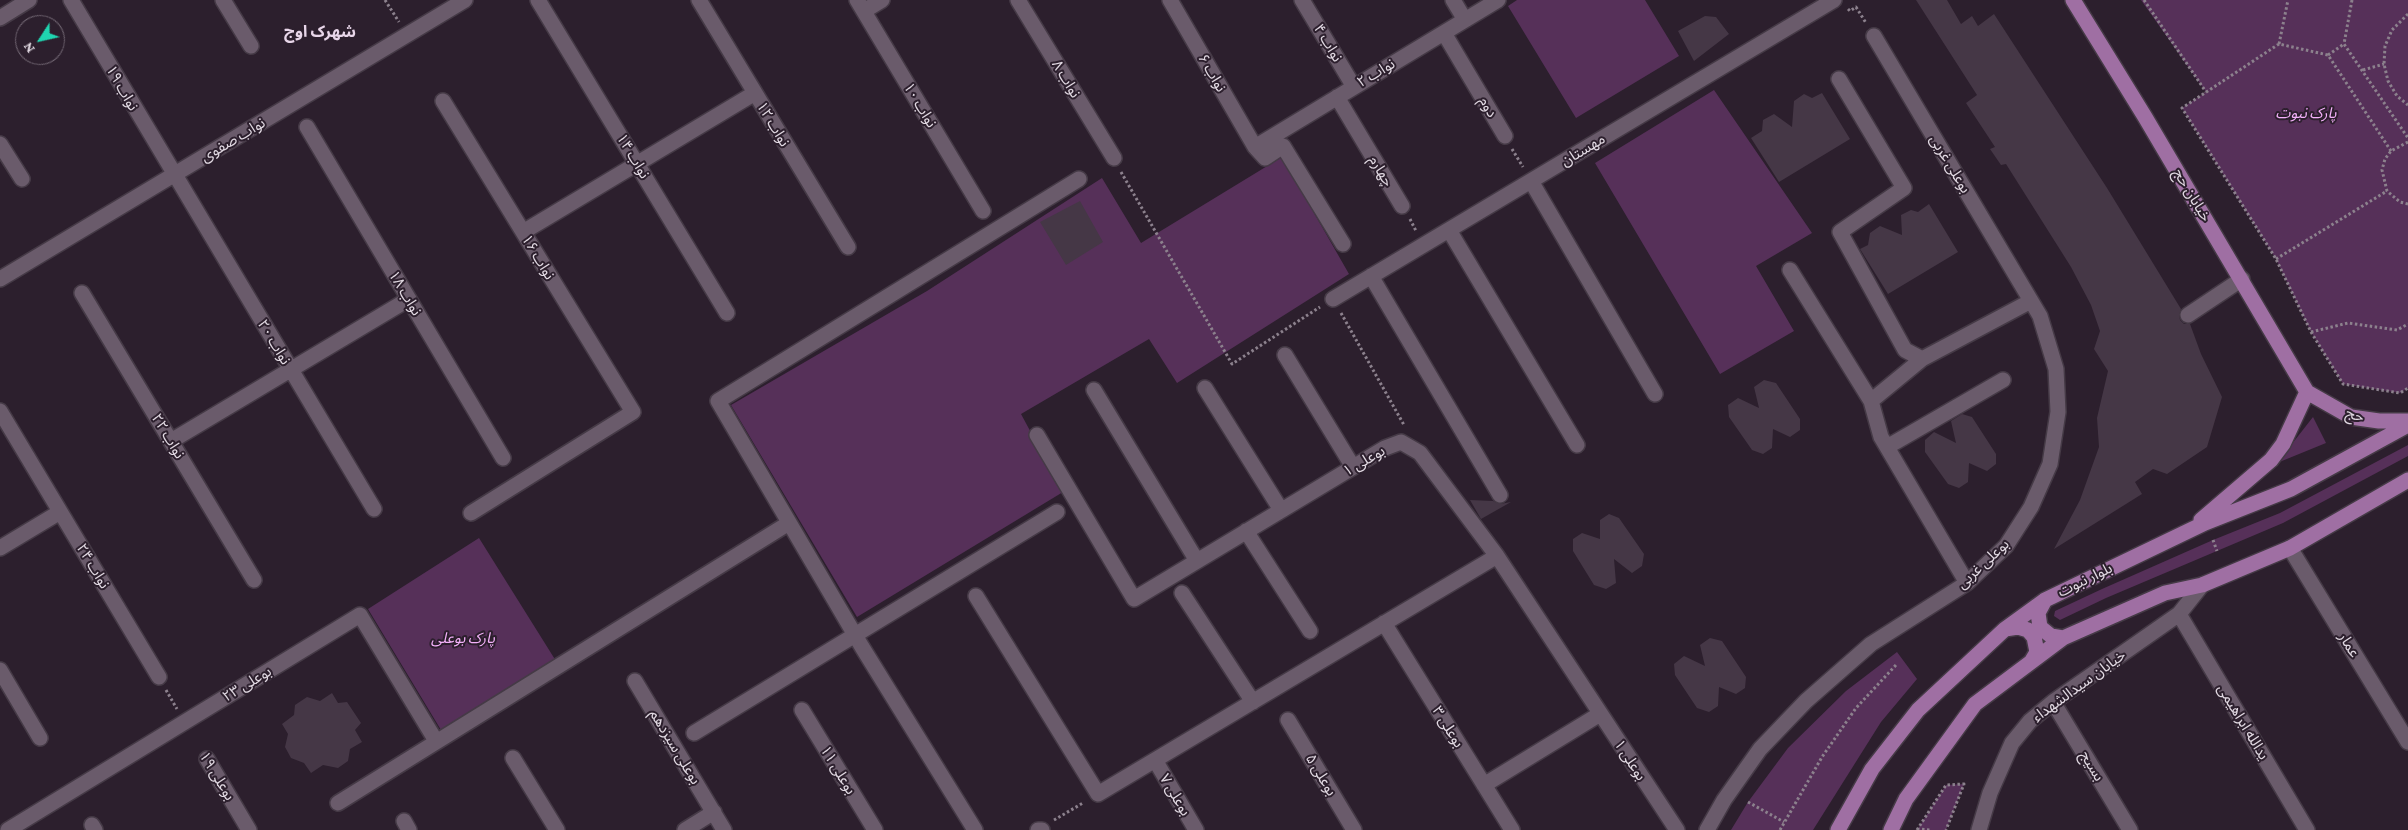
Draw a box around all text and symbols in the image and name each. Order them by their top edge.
north arrow [15,15,65,65]
street label: نواب ۴ [1310,21,1346,65]
district label: شهرک اوج [284,22,356,42]
text: N [19,40,38,57]
street label: نواب ۶ [1194,51,1230,95]
street label: نواب ۲ [1354,55,1398,91]
street label: نواب ۸ [1048,57,1084,101]
street label: نواب ۱۹ [102,62,142,114]
street label: نواب ۱۰ [900,79,940,131]
street label: دوم [1475,93,1501,121]
street label: نواب ۱۲ [753,98,793,150]
park label: پارک نبوت [2276,104,2336,122]
street label: نواب صفوی [198,114,268,166]
street label: نواب ۱۴ [613,130,653,182]
street label: مهستان [1558,130,1608,170]
street label: بوعلی غربی [1926,131,1974,197]
street label: چهارم [1365,152,1397,190]
street label: خیابان حج [2169,165,2215,225]
street label: نواب ۱۶ [518,231,558,283]
street label: نواب ۱۸ [385,267,425,319]
street label: نواب ۲۰ [254,316,294,368]
street label: حج [2343,404,2367,426]
street label: نواب ۲۲ [148,410,188,462]
street label: بوعلی ۱ [1340,442,1388,480]
street label: بوعلی غربی [1953,535,2013,593]
street label: نواب ۲۴ [73,540,113,592]
street label: بلوار نبوت [2055,559,2115,601]
park label: پارک بوعلی [431,629,495,647]
street label: عمار [2335,629,2363,661]
street label: خیابان سیدالشهداء [2029,646,2129,726]
street label: بوعلی ۲۳ [219,662,275,706]
street label: یدالله ابراهیمی [2213,681,2273,763]
street label: بوعلی ۳ [1428,703,1468,751]
street label: بوعلی سیزدهم [646,706,704,788]
street label: بوعلی ۱ [1610,736,1650,784]
street label: بوعلی ۱۱ [816,742,860,798]
street label: بوعلی ۱۹ [195,748,239,804]
street label: بسیج [2076,748,2108,784]
street label: بوعلی ۵ [1302,751,1340,799]
street label: بوعلی ۷ [1156,771,1194,819]

